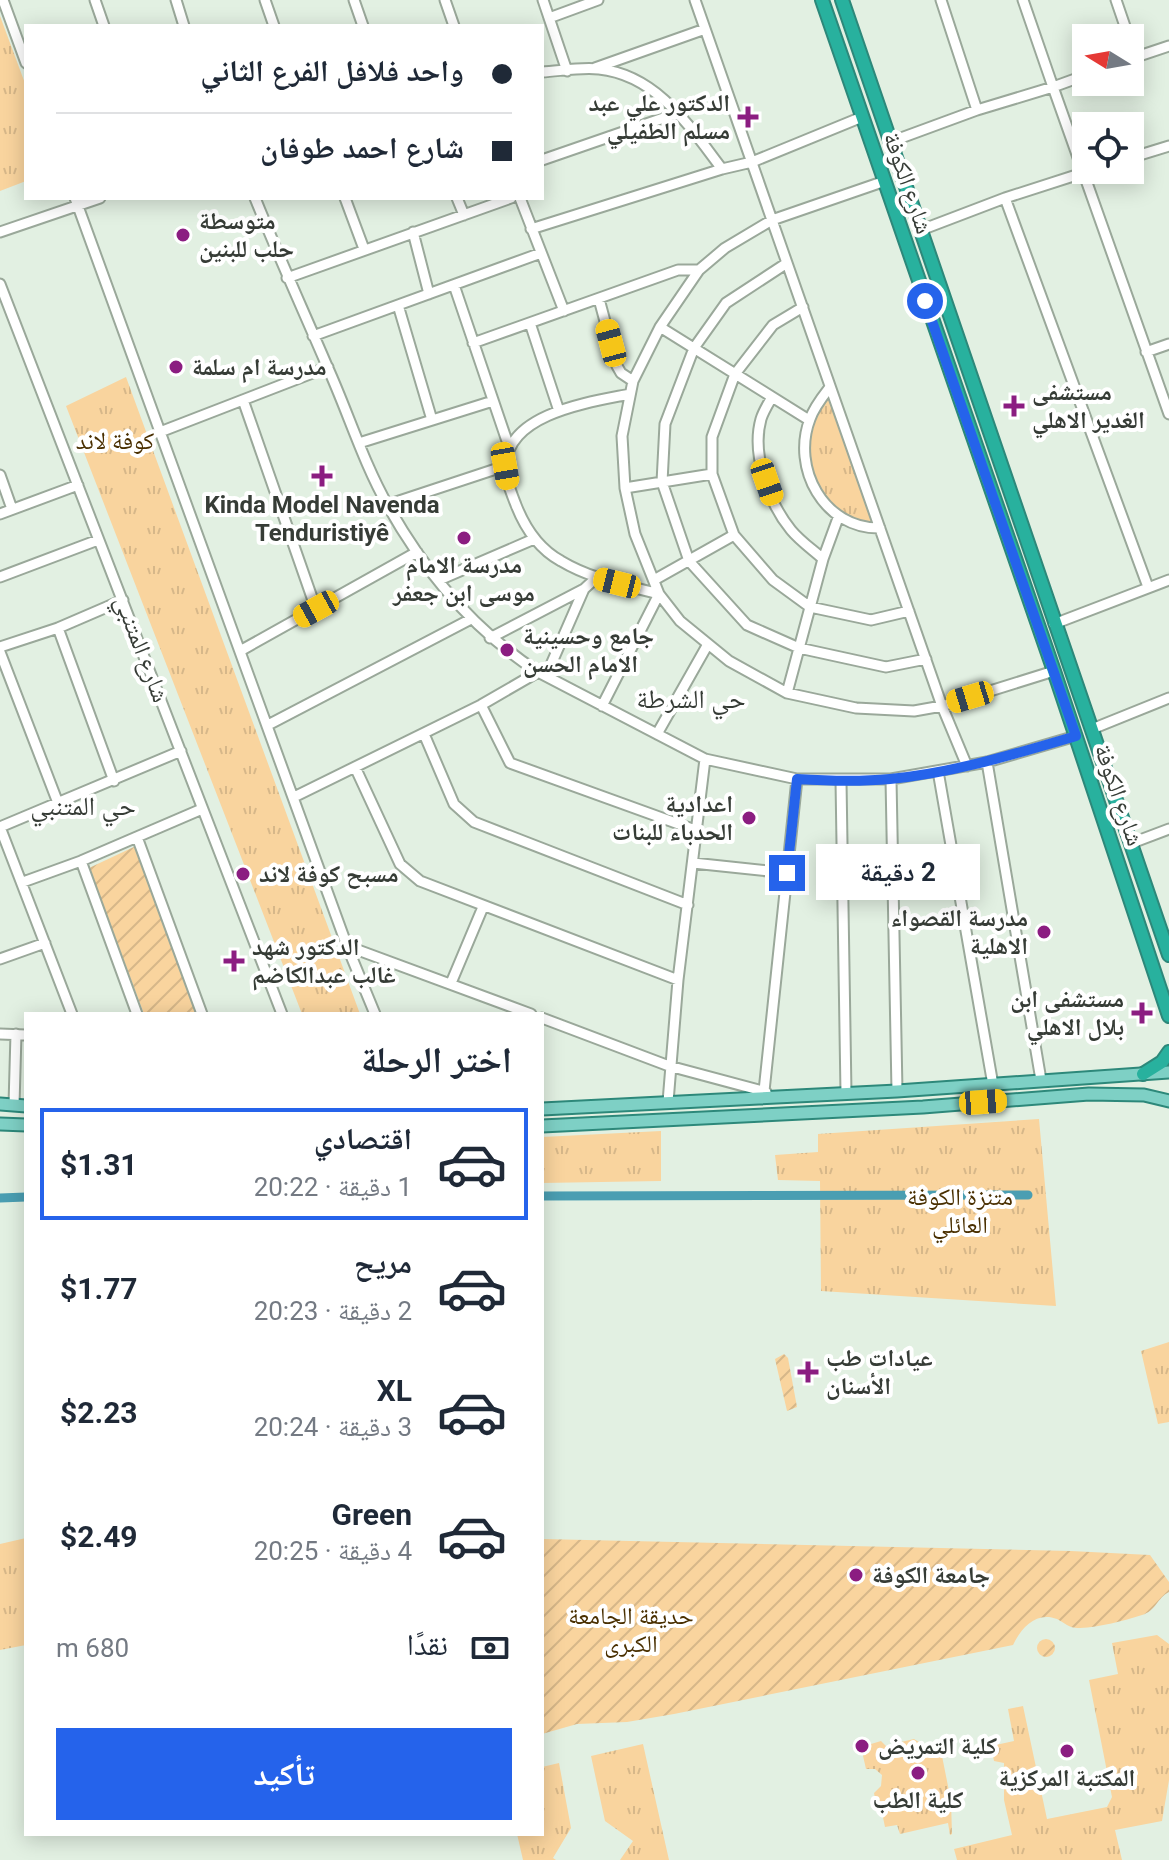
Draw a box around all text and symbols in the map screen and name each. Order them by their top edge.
north arrow [1072,24,1144,96]
map controls [1072,24,1144,184]
text: واحد فلافل الفرع الثاني [200,53,464,88]
place label: الدكتور علي عبد مسلم الطفيلي [588,89,730,150]
marker: الدكتور علي عبد مسلم الطفيلي [737,106,759,128]
button: locate [1072,112,1144,184]
street label: شارع الكوفة [877,129,938,238]
text: شارع احمد طوفان [260,130,464,165]
place label: متوسطة حلب للبنين [199,207,294,263]
marker: متوسطة حلب للبنين [174,226,192,244]
route start [907,283,943,319]
car [593,317,629,369]
place label: مدرسة ام سلمة [192,353,327,384]
marker: مدرسة ام سلمة [167,358,185,376]
place label: مستشفى الغدير الاهلي [1032,378,1145,439]
marker: مستشفى الغدير الاهلي [1003,395,1025,417]
park label: كوفة لاند [76,427,154,455]
car [489,440,521,492]
car [748,455,786,509]
marker: Kinda Model Navenda Tenduristiyê [311,465,333,487]
place label: Kinda Model Navenda Tenduristiyê [204,491,440,547]
marker: مدرسة الامام موسى ابن جعفر [455,529,473,547]
place label: مدرسة الامام موسى ابن جعفر [392,551,535,607]
car [591,566,643,600]
car [289,587,343,631]
street label: شارع المتنبي [104,592,175,708]
place label: جامع وحسينية الامام الحسن [523,622,654,681]
marker: جامع وحسينية الامام الحسن [498,641,516,659]
car [944,679,996,715]
district label: حي الشرطة [636,684,746,720]
street label: شارع الكوفة [1088,741,1149,850]
place label: اعدادية الحدباء للبنات [612,790,733,846]
district label: حي المتنبي [30,791,136,827]
marker: اعدادية الحدباء للبنات [740,809,758,827]
callout: 2 دقيقة [815,845,979,901]
route end [769,855,805,891]
text: 2 دقيقة [860,857,936,887]
place label: مسبح كوفة لاند [259,860,399,889]
marker: مسبح كوفة لاند [234,865,252,883]
place label: مدرسة القصواء الاهلية [890,904,1028,960]
marker: مدرسة القصواء الاهلية [1035,923,1053,941]
place label: الدكتور شهد غالب عبدالكاضم [252,933,396,991]
marker: الدكتور شهد غالب عبدالكاضم [223,950,245,972]
place label: مستشفى ابن بلال الاهلي [1010,985,1124,1046]
marker: مستشفى ابن بلال الاهلي [1131,1002,1153,1024]
text: اختر الرحلة [361,1039,512,1081]
car [958,1088,1008,1116]
text: اقتصادي [314,1121,412,1156]
icon: car [436,1128,508,1200]
text: $1.31 [60,1147,138,1182]
text: 1 دقيقة · 20:22 [254,1172,412,1202]
park label: متنزة الكوفة العائلي [907,1183,1013,1244]
text: مريح [354,1245,412,1280]
icon: car [436,1252,508,1324]
text: $1.77 [60,1271,138,1306]
text: 2 دقيقة · 20:23 [254,1296,412,1326]
place label: عيادات طب الأسنان [826,1344,933,1400]
marker: عيادات طب الأسنان [797,1361,819,1383]
text: XL [377,1373,412,1408]
icon: car [436,1376,508,1448]
text: $2.23 [60,1395,138,1430]
text: 3 دقيقة · 20:24 [254,1412,412,1442]
text: Green [332,1497,412,1532]
icon: car [436,1500,508,1572]
text: $2.49 [60,1519,138,1554]
text: 4 دقيقة · 20:25 [254,1536,412,1566]
place label: جامعة الكوفة [872,1561,990,1589]
marker: جامعة الكوفة [847,1566,865,1584]
park label: حديقة الجامعة الكبرى [568,1602,694,1658]
icon: cash [468,1626,512,1670]
text: نقدًا [407,1627,448,1662]
text: 680 m [56,1633,129,1663]
button: تأكيد [56,1728,512,1820]
place label: كلية التمريض [878,1732,997,1760]
marker: كلية التمريض [853,1737,871,1755]
marker: المكتبة المركزية [1058,1742,1076,1760]
marker: كلية الطب [909,1764,927,1782]
place label: المكتبة المركزية [999,1764,1135,1792]
place label: كلية الطب [873,1786,964,1814]

